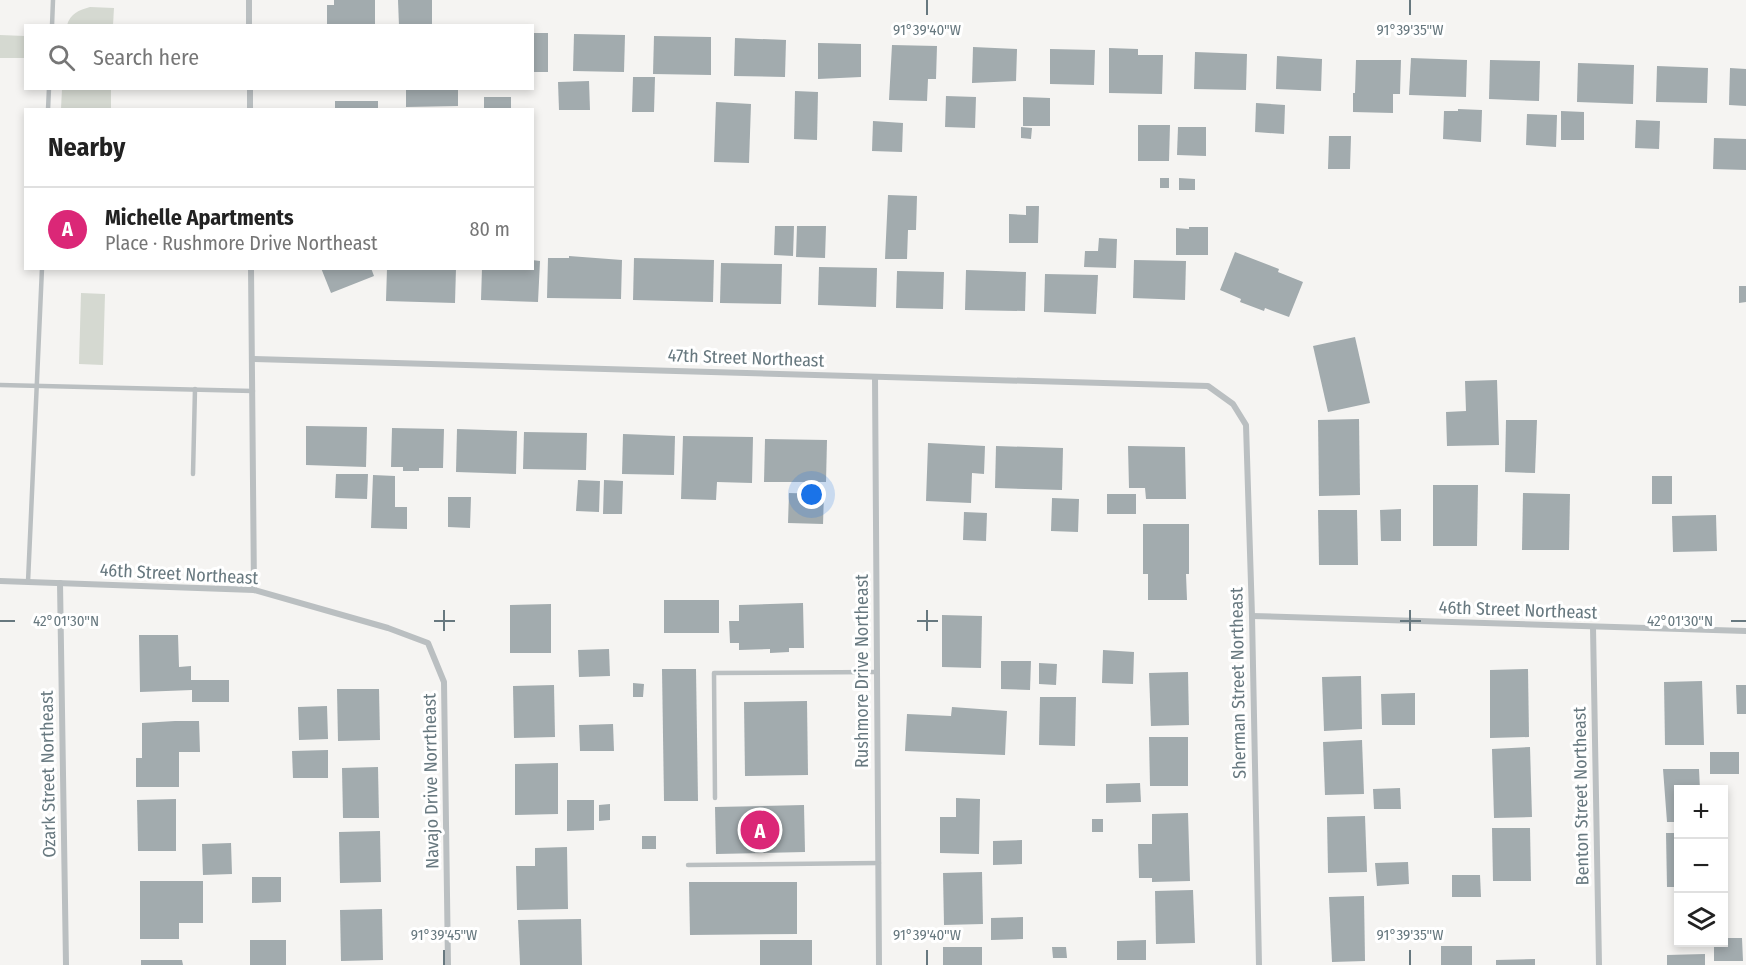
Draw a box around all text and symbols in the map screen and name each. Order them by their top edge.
text: 91°39'40"W [893,21,961,39]
text: 91°39'35"W [1377,21,1443,39]
search box [24,24,534,90]
icon: search [45,41,78,74]
text: Search here [93,44,199,71]
text: Nearby [48,132,125,163]
text: Michelle Apartments [105,204,294,231]
text: A [62,217,73,241]
text: 80 m [470,217,510,241]
text: Place · Rushmore Drive Northeast [105,231,377,255]
street label: 47th Street Northeast [667,344,825,372]
your location [797,480,826,509]
street label: 46th Street Northeast [99,559,259,589]
street label: Rushmore Drive Northeast [851,574,873,768]
street label: Sherman Street Northeast [1225,587,1251,779]
street label: 46th Street Northeast [1438,596,1598,624]
text: 42°01'30"N [33,612,99,630]
text: 42°01'30"N [1647,612,1713,630]
street label: Ozark Street Northeast [36,690,60,858]
street label: Navajo Drive Norrtheast [418,693,444,869]
street label: Benton Street Northeast [1568,706,1594,885]
map controls [1674,785,1728,947]
button: + [1674,785,1728,839]
pin: A [740,808,780,852]
button: − [1674,839,1728,893]
button: layers [1674,893,1728,947]
text: 91°39'45"W [411,926,477,944]
text: 91°39'40"W [893,926,961,944]
text: 91°39'35"W [1377,926,1443,944]

